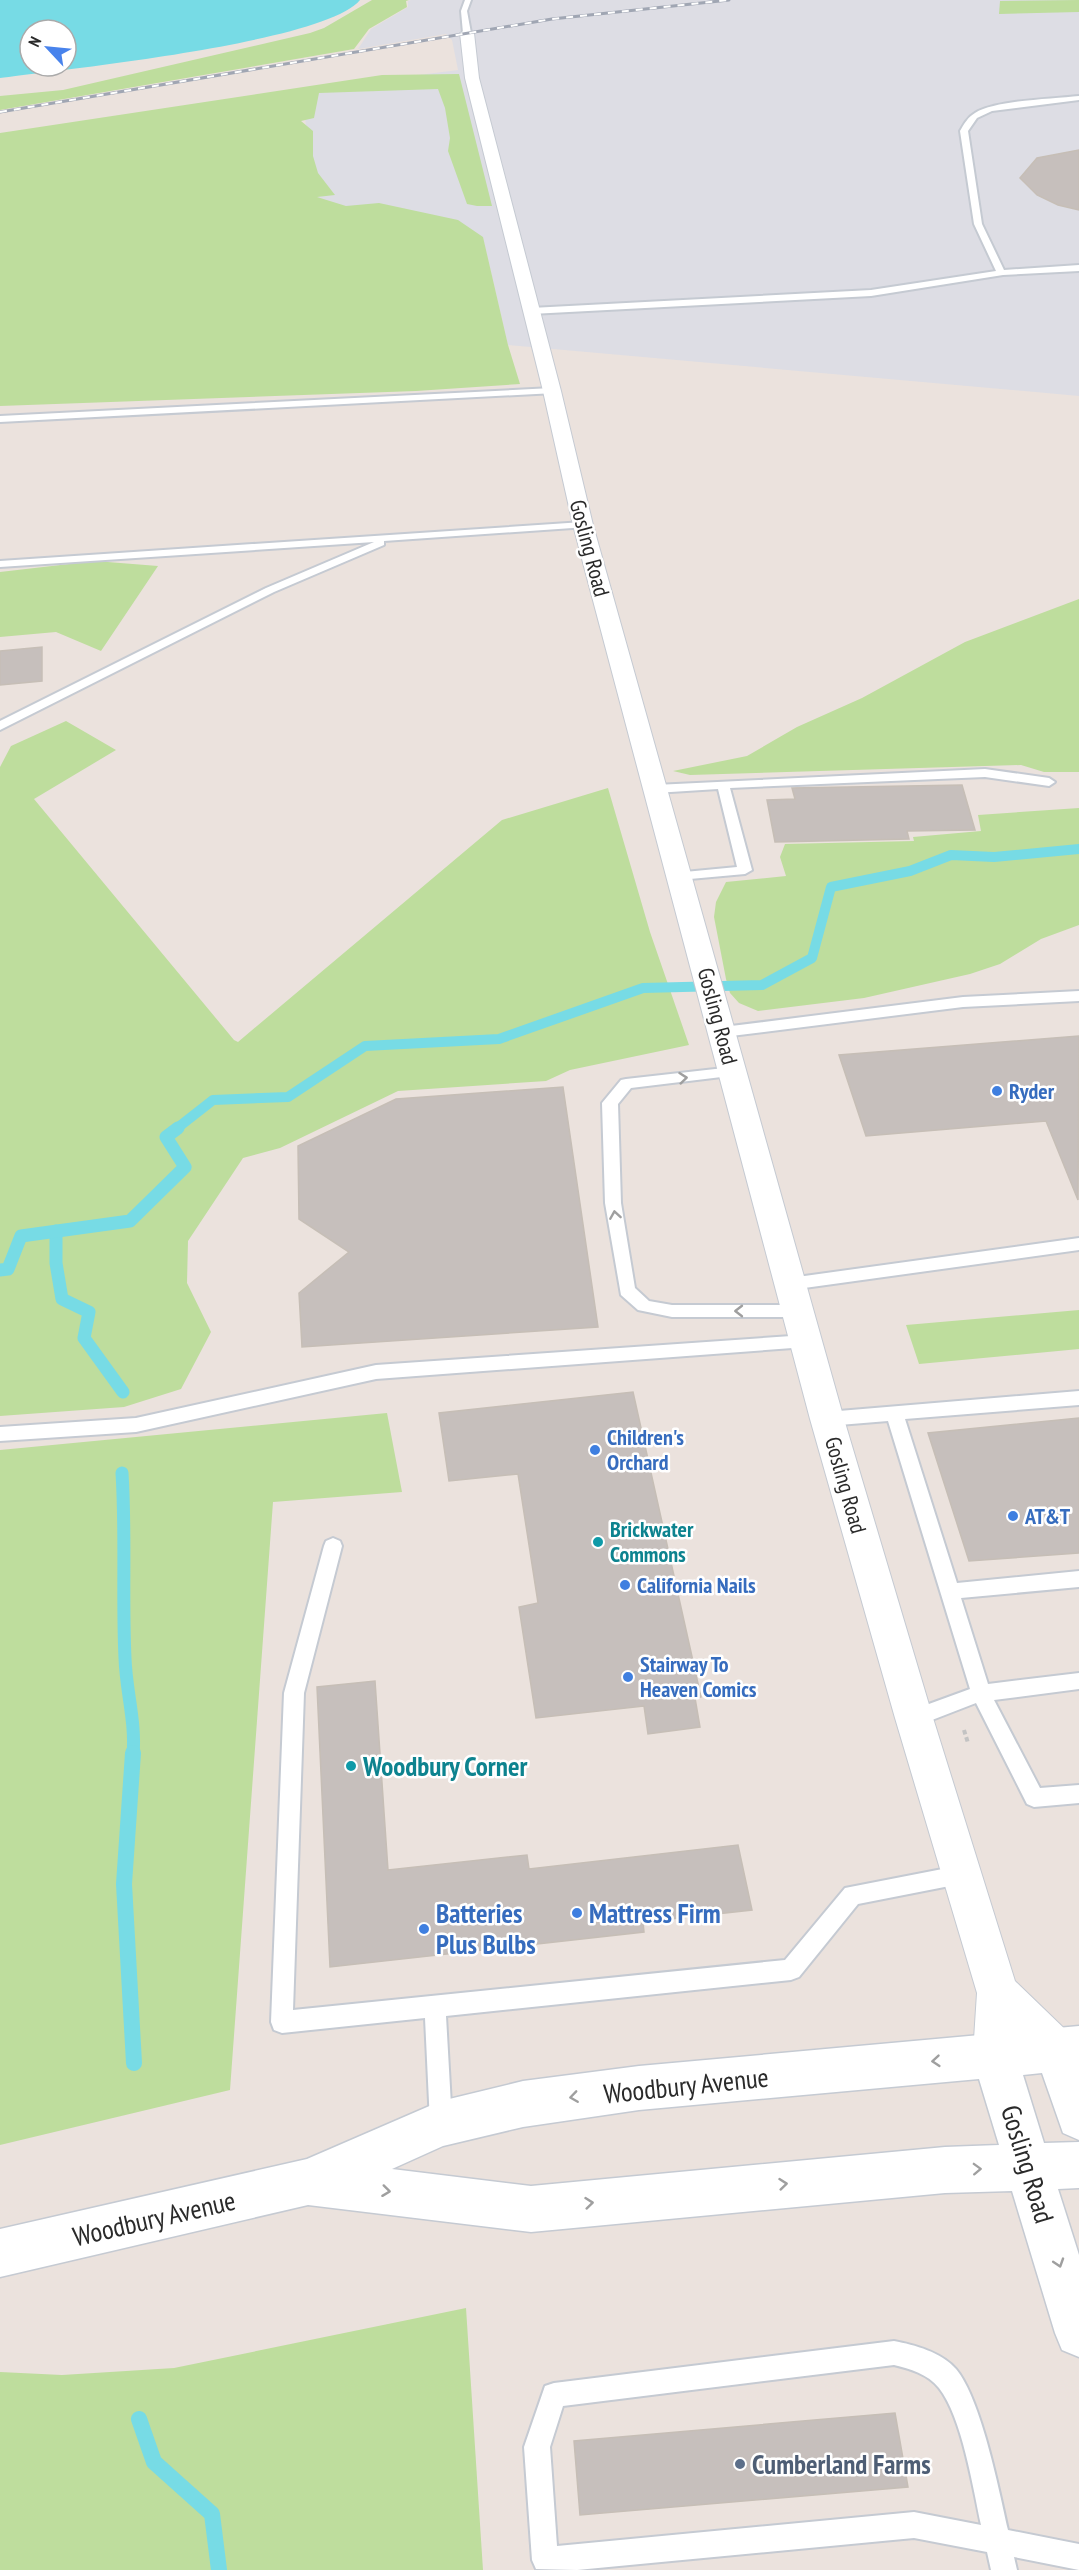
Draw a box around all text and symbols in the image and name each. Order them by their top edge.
north arrow [18,18,78,78]
text: N [24,33,45,50]
street label: Gosling Road [564,497,616,599]
street label: Gosling Road [692,965,744,1067]
one-way arrow [678,1072,688,1085]
place label: Ryder [1009,1077,1055,1105]
marker: Ryder [990,1084,1004,1098]
one-way arrow [609,1211,622,1221]
one-way arrow [735,1305,744,1317]
place label: Children's Orchard [607,1423,684,1476]
street label: Gosling Road [819,1434,873,1536]
marker: Children's Orchard [588,1443,602,1457]
place label: AT&T [1024,1502,1071,1530]
marker: AT&T [1006,1509,1020,1523]
place label: Brickwater Commons [610,1515,694,1568]
marker: Brickwater Commons [591,1535,605,1549]
place label: California Nails [637,1571,756,1599]
marker: California Nails [618,1578,632,1592]
place label: Stairway To Heaven Comics [640,1650,757,1703]
marker: Stairway To Heaven Comics [621,1670,635,1684]
place label: Woodbury Corner [362,1749,527,1783]
marker: Woodbury Corner [344,1759,358,1773]
place label: Batteries Plus Bulbs [436,1896,536,1961]
place label: Mattress Firm [589,1896,721,1930]
marker: Mattress Firm [570,1906,584,1920]
marker: Batteries Plus Bulbs [417,1922,431,1936]
one-way arrow [931,2054,940,2067]
street label: Woodbury Avenue [602,2059,770,2111]
one-way arrow [570,2090,579,2102]
street label: Gosling Road [994,2101,1062,2227]
one-way arrow [973,2163,982,2175]
one-way arrow [778,2178,787,2191]
street label: Woodbury Avenue [69,2183,239,2253]
one-way arrow [382,2185,391,2197]
one-way arrow [584,2197,593,2210]
one-way arrow [1052,2257,1064,2268]
place label: Cumberland Farms [752,2447,931,2481]
marker: Cumberland Farms [733,2457,747,2471]

